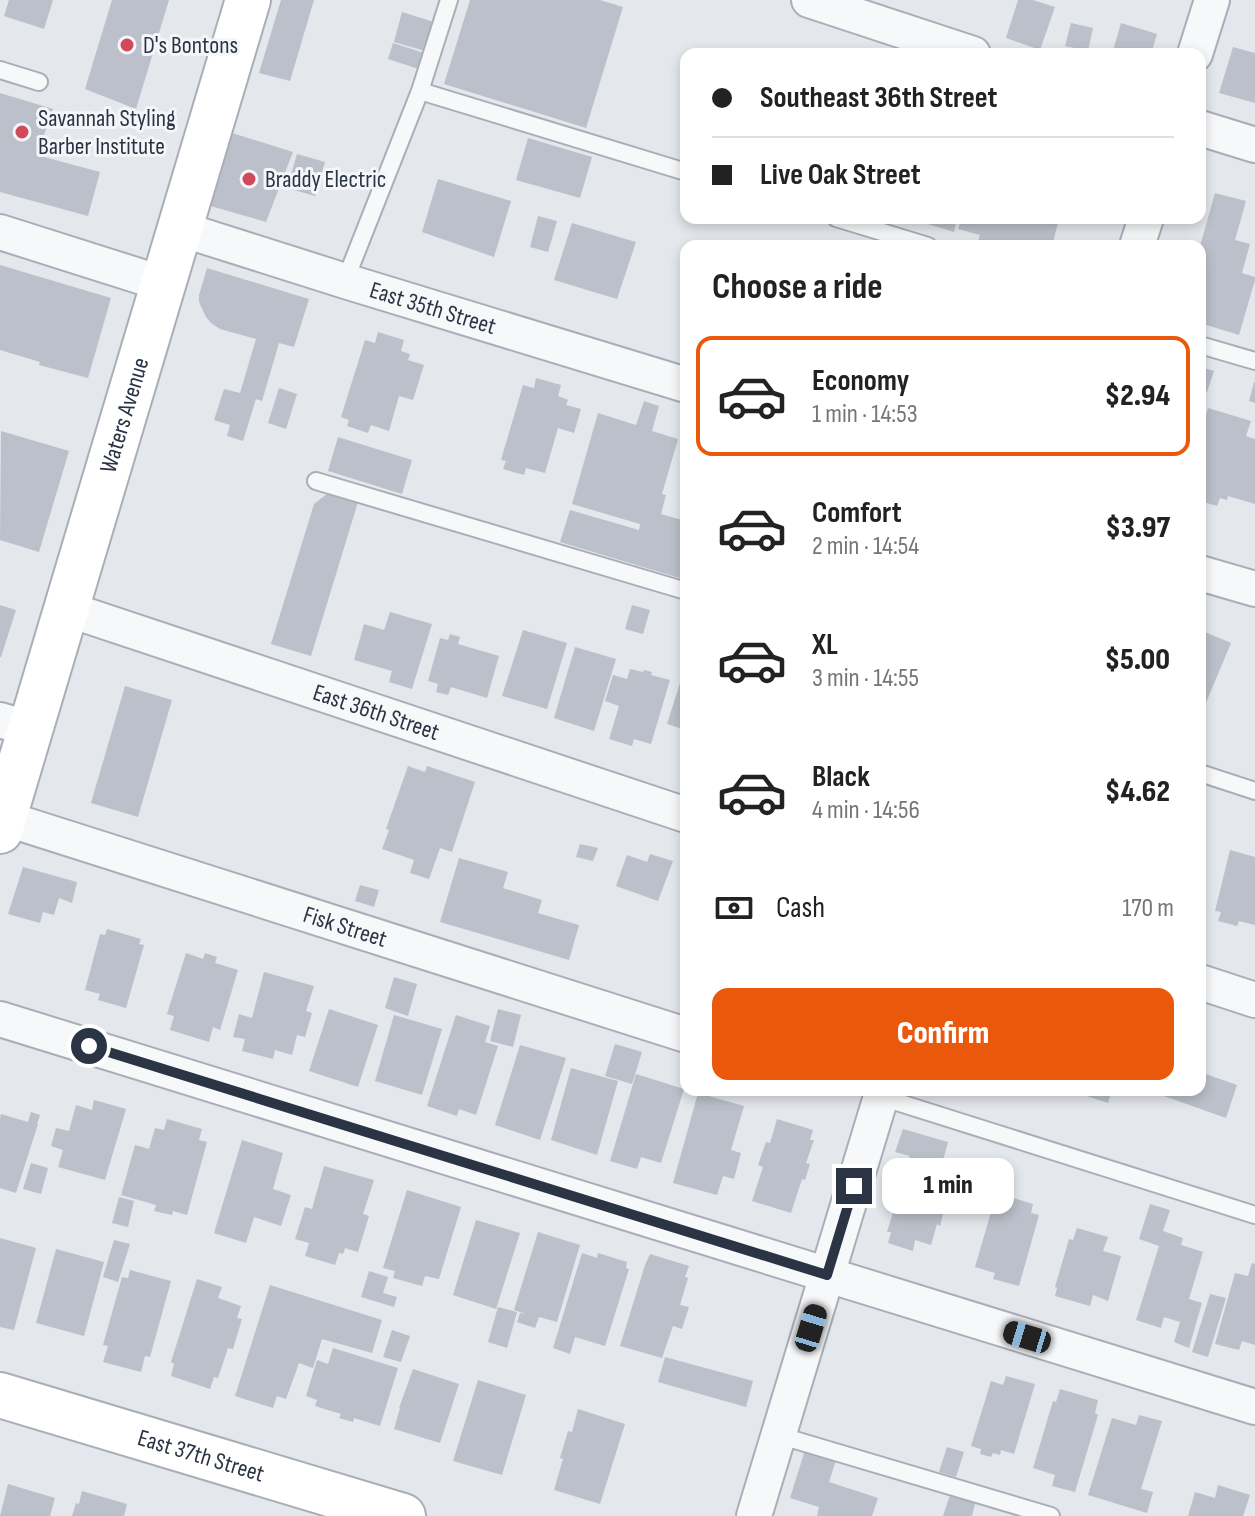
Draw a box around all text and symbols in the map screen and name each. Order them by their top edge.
place label: D's Bontons [143,31,238,60]
marker: D's Bontons [118,36,136,54]
text: Southeast 36th Street [760,80,997,116]
place label: Savannah Styling Barber Institute [38,104,176,161]
marker: Savannah Styling Barber Institute [13,123,31,141]
text: Live Oak Street [760,157,921,193]
place label: Braddy Electric [265,165,386,194]
marker: Braddy Electric [240,170,258,188]
text: Choose a ride [712,266,883,309]
street label: East 35th Street [366,275,500,341]
street label: Waters Avenue [93,354,155,476]
icon: car [716,360,788,432]
text: Economy [812,363,909,399]
text: $2.94 [1105,378,1170,414]
text: 1 min · 14:53 [812,399,918,430]
icon: car [716,492,788,564]
text: Comfort [812,495,902,531]
text: $3.97 [1105,510,1170,546]
text: 2 min · 14:54 [812,531,919,562]
icon: car [716,624,788,696]
text: XL [812,627,838,663]
text: $5.00 [1105,642,1170,678]
text: 3 min · 14:55 [812,663,919,694]
street label: East 36th Street [309,677,443,746]
icon: car [716,756,788,828]
text: Black [812,759,870,795]
text: $4.62 [1105,774,1170,810]
text: 4 min · 14:56 [812,795,920,826]
icon: cash [712,886,756,930]
text: Cash [776,890,825,926]
text: 170 m [1122,893,1174,924]
street label: Fisk Street [300,900,391,953]
button: Confirm [712,988,1174,1080]
route start [71,1028,107,1064]
callout: 1 min [882,1158,1014,1214]
route end [836,1168,872,1204]
text: 1 min [923,1170,973,1201]
car [793,1302,829,1354]
car [1001,1319,1053,1355]
street label: East 37th Street [134,1423,268,1488]

